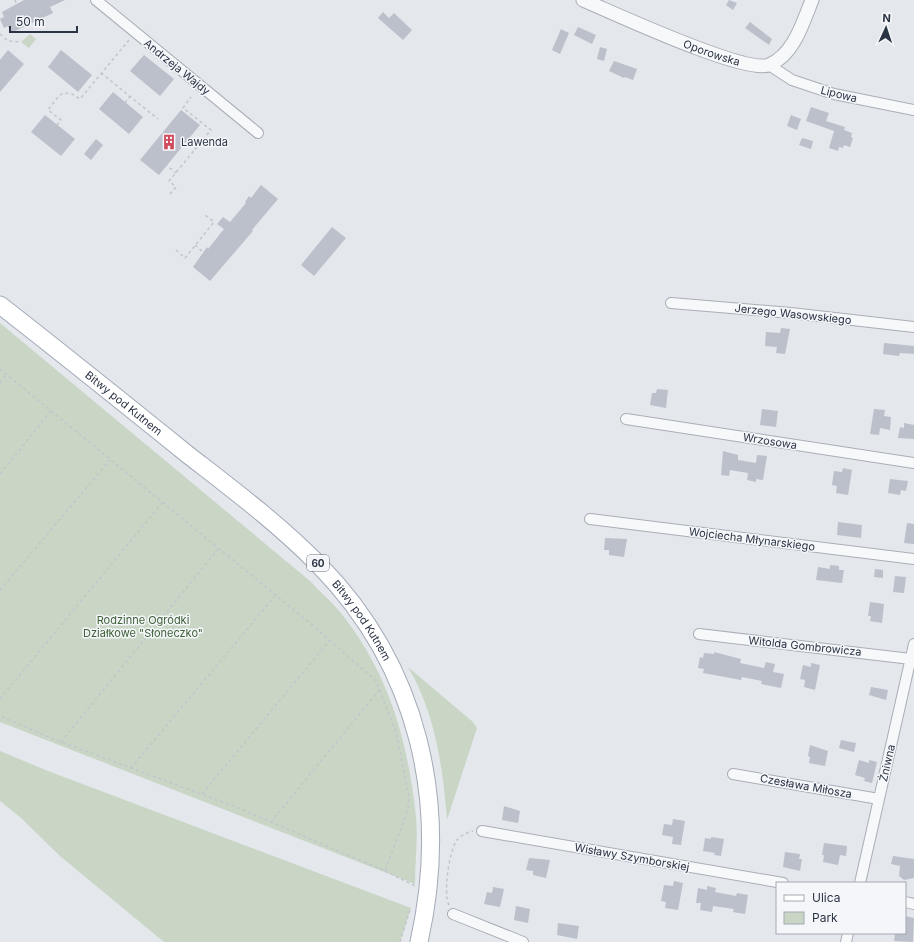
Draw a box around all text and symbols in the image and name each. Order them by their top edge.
scale bar [10,8,77,34]
north arrow [866,8,906,48]
text: N [882,11,891,25]
text: 50 m [16,14,45,29]
street label: Andrzeja Wajdy [141,36,213,98]
street label: Oporowska [681,36,742,69]
street label: Lipowa [819,83,859,105]
building icon: Lawenda [160,133,178,151]
place label: Lawenda [181,135,228,149]
street label: Jerzego Wasowskiego [734,301,853,327]
street label: Bitwy pod Kutnem [82,368,165,438]
street label: Wrzosowa [742,430,798,452]
street label: Wojciecha Młynarskiego [688,524,816,554]
road number: 60 [307,555,329,571]
street label: Bitwy pod Kutnem [329,577,394,663]
park label: Rodzinne Ogródki Działkowe "Słoneczko" [83,613,203,640]
street label: Witolda Gombrowicza [748,633,862,659]
street label: Żniwna [876,743,898,783]
street label: Czesława Miłosza [759,771,853,801]
street label: Wisławy Szymborskiej [573,840,691,874]
legend [776,882,906,934]
text: Ulica [812,890,840,905]
text: Park [812,910,838,925]

